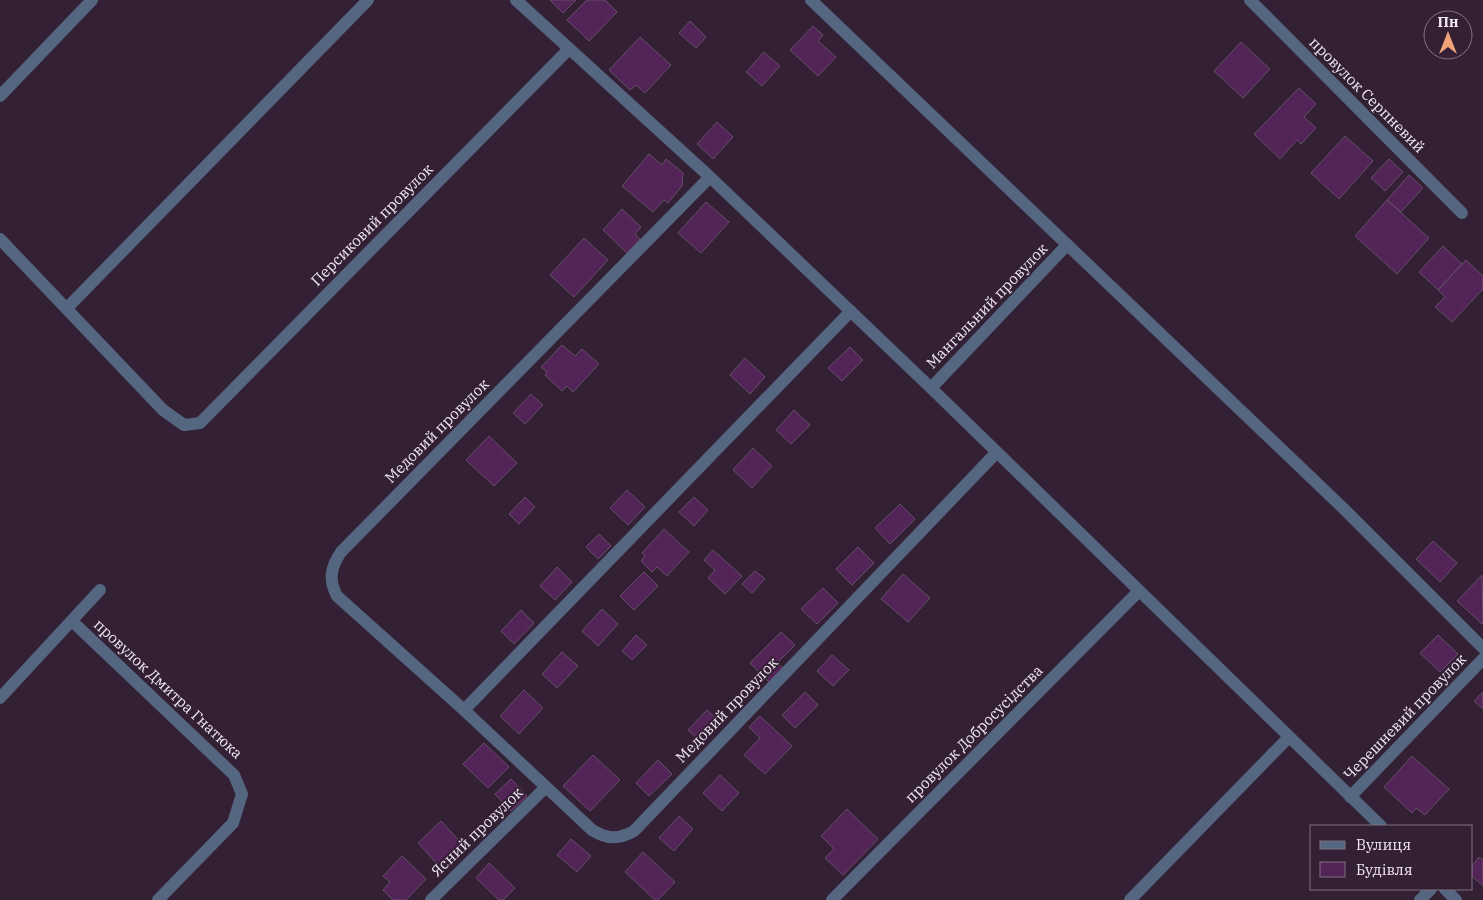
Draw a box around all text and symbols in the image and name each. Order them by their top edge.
north arrow [1423,10,1473,60]
text: Пн [1438,13,1458,31]
street label: провулок Серпневий [1306,33,1429,157]
street label: Персиковий провулок [307,159,437,290]
street label: Мангальний провулок [922,239,1052,372]
street label: Медовий провулок [381,374,493,487]
street label: провулок Дмитра Гнатюка [90,615,247,763]
street label: Черешневий провулок [1339,649,1470,784]
street label: Медовий провулок [671,653,782,766]
street label: провулок Добросусідства [901,661,1047,807]
street label: Ясний провулок [427,783,527,880]
legend [1310,825,1473,890]
text: Вулиця [1356,835,1411,854]
text: Будівля [1356,860,1413,879]

